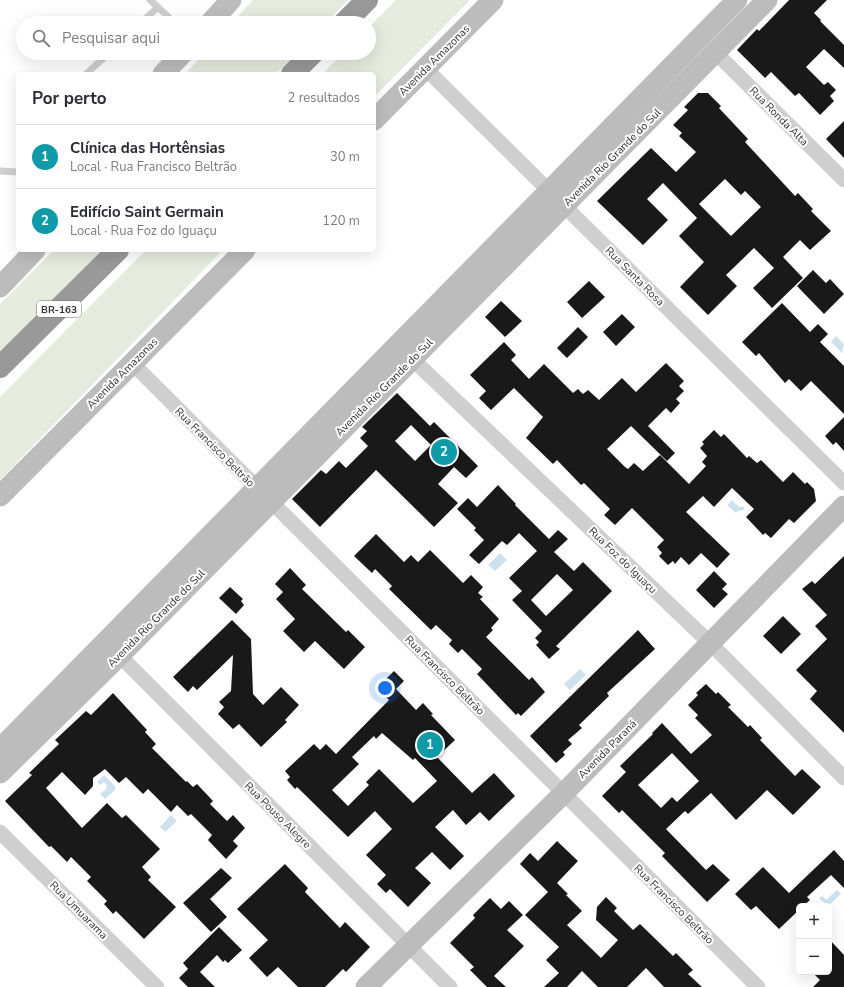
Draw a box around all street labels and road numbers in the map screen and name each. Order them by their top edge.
street label: Avenida Amazonas [396,22,473,99]
street label: Rua Ronda Alta [746,84,812,149]
street label: Avenida Rio Grande do Sul [560,105,665,209]
street label: Rua Santa Rosa [602,243,668,309]
road number: BR-163 [37,301,81,317]
street label: Avenida Amazonas [84,335,161,412]
street label: Avenida Rio Grande do Sul [332,335,437,439]
street label: Rua Francisco Beltrão [171,404,258,491]
street label: Rua Foz do Iguaçu [585,524,660,597]
street label: Avenida Rio Grande do Sul [104,566,209,670]
street label: Rua Francisco Beltrão [401,632,488,719]
street label: Avenida Paraná [575,717,640,782]
street label: Rua Pouso Alegre [241,779,314,852]
street label: Rua Francisco Beltrão [630,861,717,948]
street label: Rua Umuarama [46,878,111,943]

